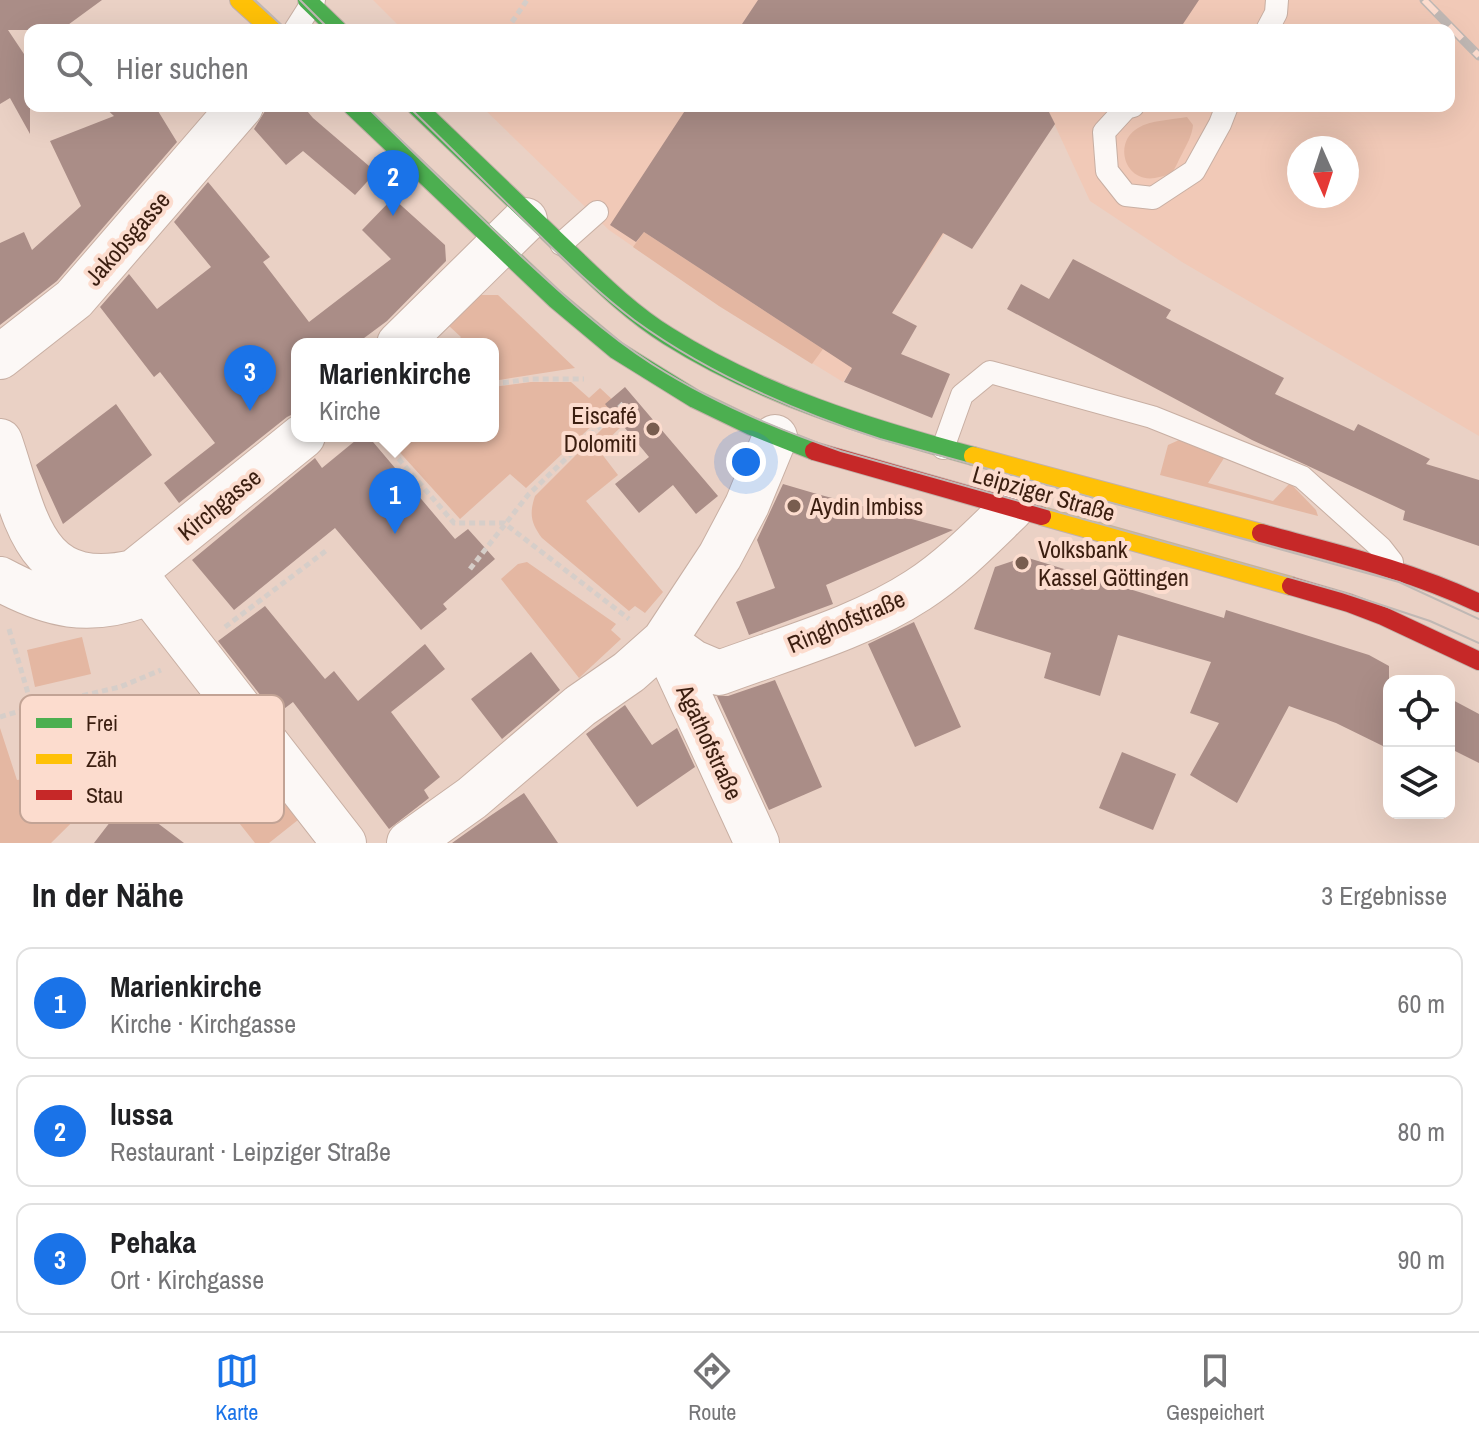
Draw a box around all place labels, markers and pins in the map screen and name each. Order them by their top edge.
pin: 2 [367,150,419,216]
pin: 3 [224,345,276,411]
place label: Eiscafé Dolomiti [564,399,637,459]
marker: Eiscafé Dolomiti [644,420,662,438]
pin: 1 [369,468,421,534]
place label: Aydin Imbiss [809,490,923,522]
marker: Aydin Imbiss [785,497,803,515]
place label: Volksbank Kassel Göttingen [1038,533,1189,593]
marker: Volksbank Kassel Göttingen [1013,554,1031,572]

